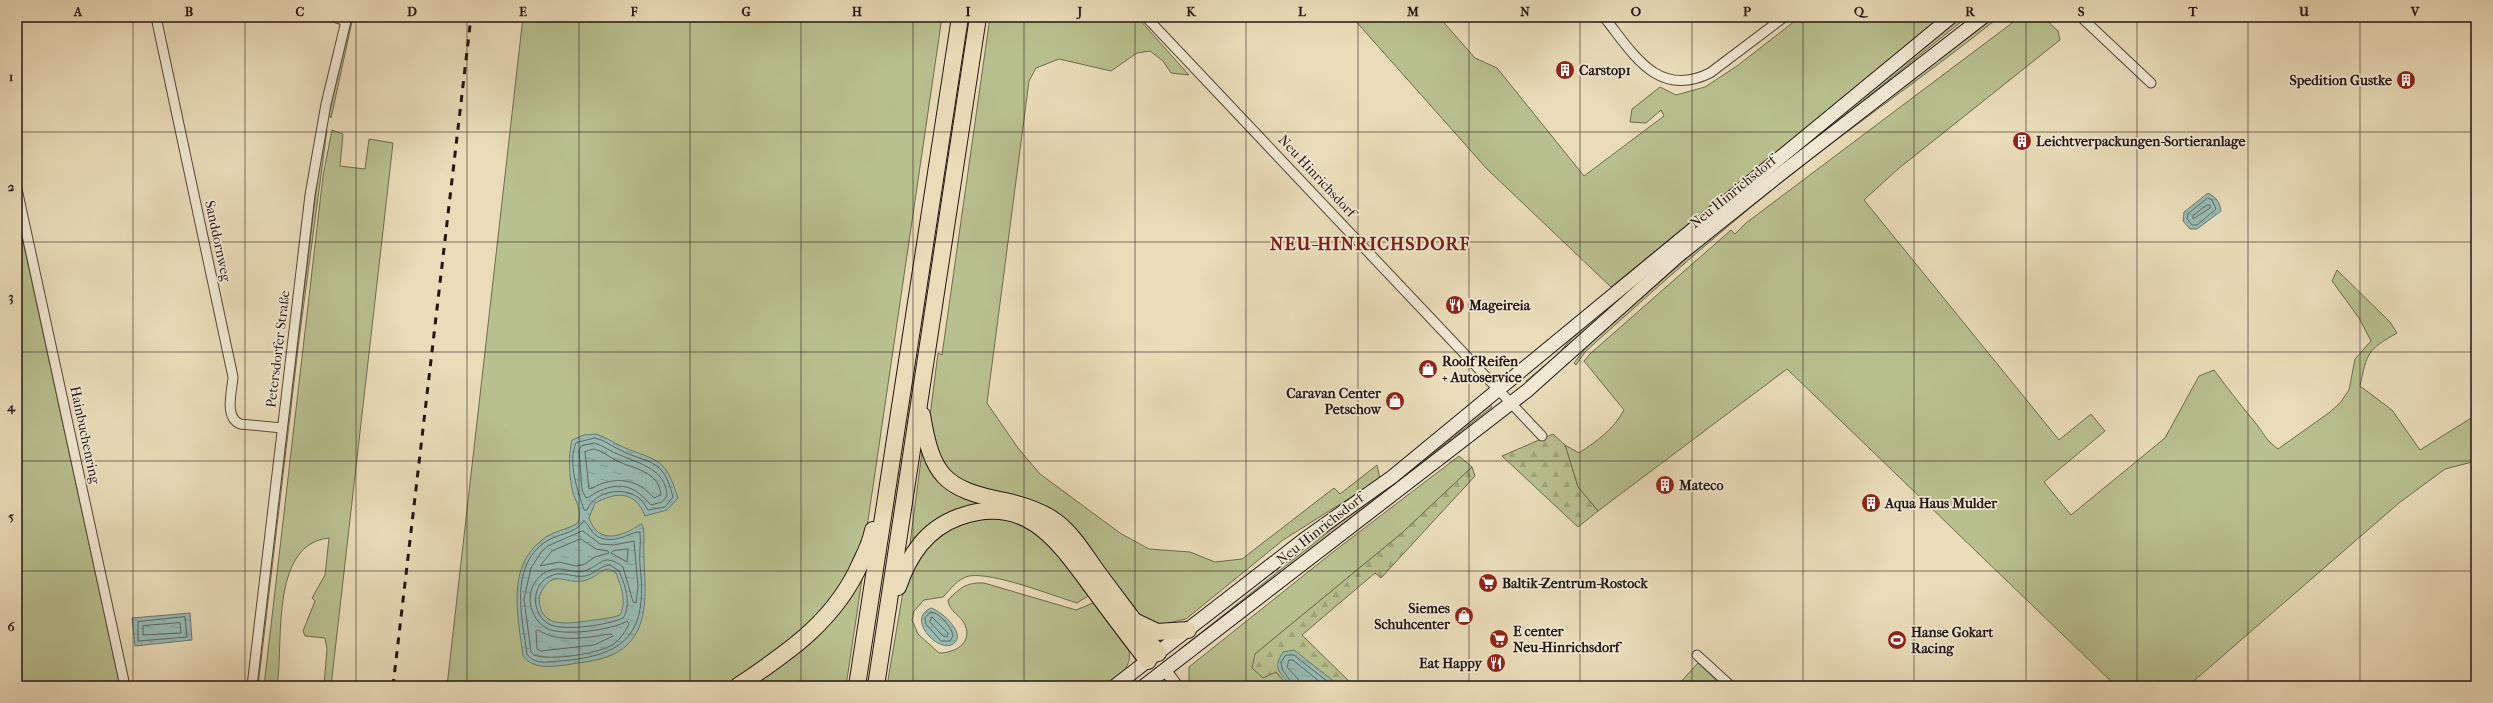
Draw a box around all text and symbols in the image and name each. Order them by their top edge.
text: A [73,4,83,19]
text: B [185,4,194,19]
text: C [296,4,305,19]
text: D [407,4,417,19]
text: E [519,4,527,19]
text: F [630,4,638,19]
text: G [741,4,751,19]
text: H [852,4,863,19]
text: I [965,4,971,19]
text: J [1076,4,1083,20]
text: K [1186,4,1197,19]
text: L [1298,4,1307,19]
text: M [1406,4,1419,19]
text: N [1520,4,1530,19]
text: O [1631,4,1641,19]
text: P [1743,4,1751,19]
text: Q [1854,4,1869,19]
text: R [1965,4,1976,19]
text: S [2078,4,2085,19]
text: T [2188,4,2199,19]
text: U [2298,4,2310,19]
text: V [2410,4,2421,19]
building icon: Carstop1 [1554,59,1576,81]
place label: Carstop1 [1579,62,1631,79]
text: 1 [9,69,14,84]
building icon: Spedition Gustke [2395,69,2417,91]
place label: Spedition Gustke [2289,72,2392,89]
building icon: Leichtverpackungen-Sortieranlage [2011,130,2033,152]
street label: Neu Hinrichsdorf [1275,131,1362,223]
place label: Leichtverpackungen-Sortieranlage [2036,133,2246,150]
street label: Neu Hinrichsdorf [1687,150,1782,232]
text: 2 [8,179,15,194]
street label: Sanddornweg [201,199,235,284]
district label: NEU-HINRICHSDORF [1270,234,1470,255]
text: 3 [8,289,14,305]
street label: Petersdorfer Straße [262,289,294,409]
restaurant icon: Mageireia [1444,294,1466,316]
place label: Mageireia [1468,297,1531,314]
place label: Roolf Reifen + Autoservice [1442,353,1522,386]
shop icon: Roolf Reifen + Autoservice [1417,358,1439,380]
street label: Hainbuchenring [66,385,104,486]
place label: Caravan Center Petschow [1286,385,1382,418]
shop icon: Caravan Center Petschow [1384,390,1406,412]
text: 4 [6,399,16,415]
building icon: Mateco [1654,474,1676,496]
place label: Mateco [1678,477,1723,494]
street label: Neu Hinrichsdorf [1273,488,1370,568]
building icon: Aqua Haus Mulder [1860,492,1882,514]
place label: Aqua Haus Mulder [1884,495,1998,512]
text: 5 [8,509,14,524]
supermarket icon: Baltik-Zentrum-Rostock [1477,572,1499,594]
place label: Baltik-Zentrum-Rostock [1502,575,1648,592]
place label: Siemes Schuhcenter [1374,600,1451,633]
shop icon: Siemes Schuhcenter [1453,605,1475,627]
text: 6 [7,619,15,634]
place label: E center Neu-Hinrichsdorf [1513,623,1623,656]
place label: Hanse Gokart Racing [1911,624,1994,657]
supermarket icon: E center Neu-Hinrichsdorf [1488,628,1510,650]
sports icon: Hanse Gokart Racing [1886,629,1908,651]
restaurant icon: Eat Happy [1485,652,1507,674]
place label: Eat Happy [1419,655,1484,672]

